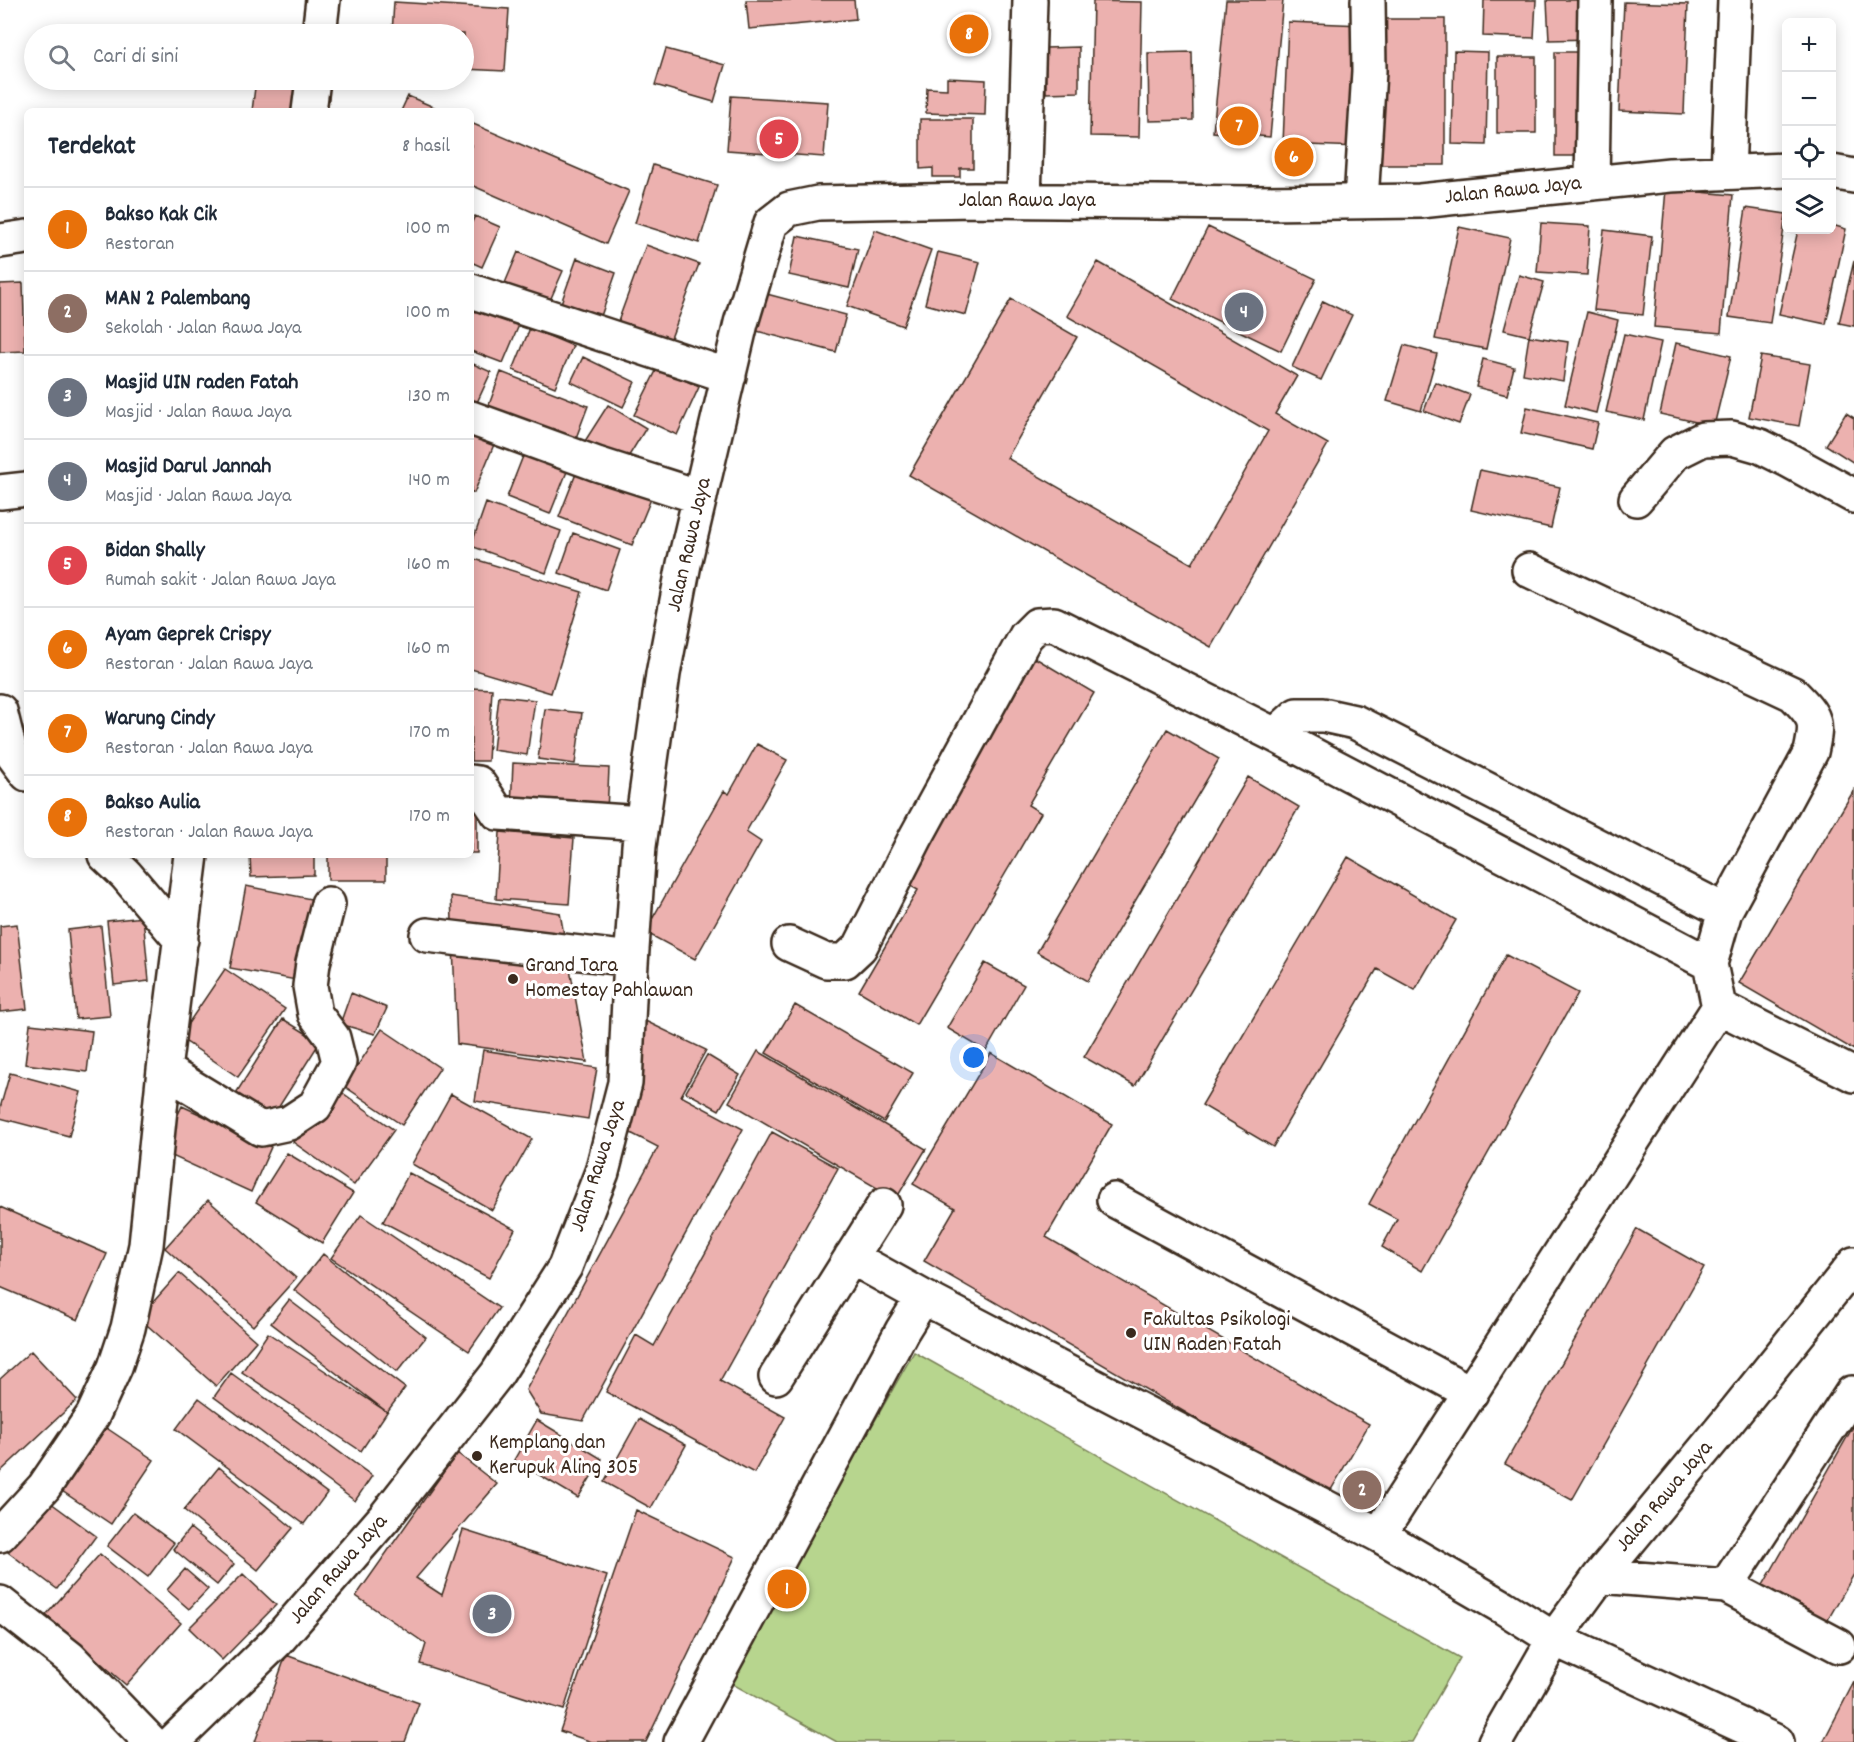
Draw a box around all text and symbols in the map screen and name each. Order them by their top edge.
pin: 8 [950,12,988,57]
map controls [1782,18,1836,234]
button: + [1782,18,1836,72]
search box [24,24,474,90]
icon: search [45,41,78,74]
text: Cari di sini [93,42,178,73]
button: − [1782,72,1836,126]
pin: 7 [1220,104,1258,148]
pin: 5 [760,116,798,162]
button: locate [1782,126,1836,180]
text: Terdekat [48,129,136,166]
text: 8 hasil [402,133,450,161]
pin: 6 [1274,134,1314,180]
street label: Jalan Rawa Jaya [1443,168,1584,214]
button: layers [1782,180,1836,234]
street label: Jalan Rawa Jaya [958,186,1096,217]
text: Bakso Kak Cik [105,200,217,231]
text: 1 [65,215,70,243]
text: 100 m [406,215,450,243]
text: Restoran [105,231,174,259]
text: MAN 2 Palembang [105,284,250,315]
pin: 4 [1224,290,1264,334]
text: 2 [63,299,72,327]
text: 100 m [406,299,450,327]
text: Sekolah · Jalan Rawa Jaya [105,315,301,343]
text: Masjid UIN raden Fatah [105,368,298,399]
text: 3 [63,383,72,411]
text: 130 m [408,383,450,411]
text: Masjid · Jalan Rawa Jaya [105,399,291,427]
text: Masjid Darul Jannah [105,452,271,483]
text: 4 [63,467,72,495]
text: 140 m [408,467,450,495]
street label: Jalan Rawa Jaya [659,474,721,615]
text: Masjid · Jalan Rawa Jaya [105,483,291,511]
text: Bidan Shally [105,536,205,567]
text: 5 [63,551,72,579]
text: 160 m [407,551,450,579]
text: Rumah sakit · Jalan Rawa Jaya [105,567,336,595]
text: Ayam Geprek Crispy [105,620,271,651]
text: 6 [63,635,72,663]
text: 160 m [407,635,450,663]
text: Restoran · Jalan Rawa Jaya [105,651,313,679]
text: Warung Cindy [105,704,215,735]
text: 7 [64,719,71,747]
text: 170 m [409,719,450,747]
text: Restoran · Jalan Rawa Jaya [105,735,313,763]
text: Bakso Aulia [105,788,200,819]
text: 8 [63,803,72,831]
text: 170 m [409,803,450,831]
text: Restoran · Jalan Rawa Jaya [105,819,313,847]
place label: Grand Tara Homestay Pahlawan [525,951,693,1007]
marker: Grand Tara Homestay Pahlawan [506,972,520,986]
your location [959,1043,988,1072]
street label: Jalan Rawa Jaya [563,1095,635,1236]
place label: Fakultas Psikologi UIN Raden Fatah [1143,1305,1290,1361]
marker: Fakultas Psikologi UIN Raden Fatah [1124,1326,1138,1340]
place label: Kemplang dan Kerupuk Aling 305 [489,1428,638,1484]
street label: Jalan Rawa Jaya [1609,1434,1721,1560]
marker: Kemplang dan Kerupuk Aling 305 [470,1449,484,1463]
pin: 2 [1342,1468,1382,1512]
street label: Jalan Rawa Jaya [282,1508,396,1632]
pin: 1 [768,1566,806,1612]
pin: 3 [472,1592,512,1636]

